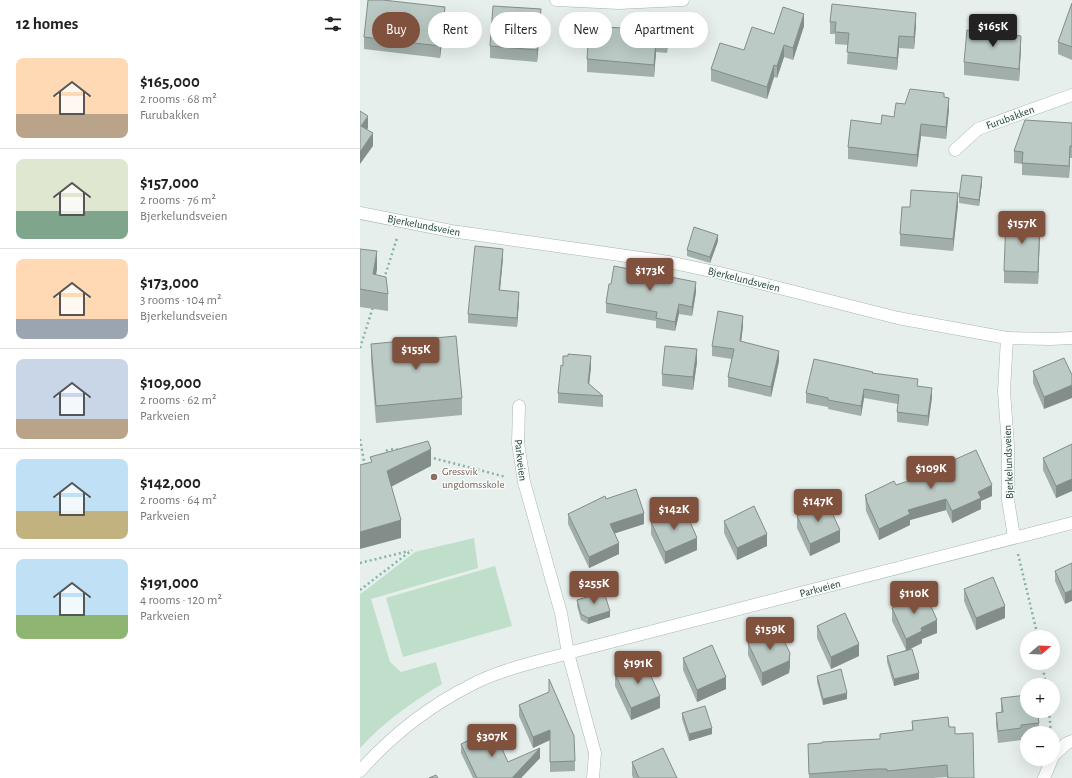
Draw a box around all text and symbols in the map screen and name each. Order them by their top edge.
chip: Buy [372,12,420,48]
chip: Rent [428,12,482,48]
chip: Filters [490,12,551,48]
chip: New [559,12,612,48]
chip: Apartment [620,12,708,48]
icon: filters [322,13,344,35]
pin: $165K [965,14,1021,48]
text: 12 homes [16,15,78,32]
text: $165K [978,20,1008,33]
text: $165,000 [140,73,200,90]
icon: home [48,74,96,122]
text: 2 rooms · 68 m² [140,93,217,106]
street label: Furubakken [985,104,1036,131]
text: Furubakken [140,109,199,122]
text: $157,000 [140,174,199,191]
icon: home [48,175,96,223]
text: 2 rooms · 76 m² [140,194,216,207]
text: Bjerkelundsveien [140,210,227,223]
pin: $157K [994,211,1050,245]
street label: Bjerkelundsveien [387,213,461,238]
text: $157K [1007,217,1037,230]
pin: $173K [622,258,678,292]
text: $173K [635,264,665,277]
street label: Bjerkelundsveien [707,265,781,294]
text: $173,000 [140,274,199,291]
icon: home [48,275,96,323]
text: 3 rooms · 104 m² [140,294,221,307]
text: Bjerkelundsveien [140,310,227,323]
pin: $155K [388,337,444,371]
text: $155K [401,343,431,356]
text: $109,000 [140,374,201,391]
icon: home [48,375,96,423]
text: 2 rooms · 62 m² [140,394,216,407]
text: Parkveien [140,410,190,423]
street label: Bjerkelundsveien [1002,425,1015,499]
street label: Parkveien [512,439,529,482]
pin: $109K [903,456,959,490]
text: $109K [915,462,947,475]
place label: Gressvik ungdomsskole [442,466,505,490]
marker: Gressvik ungdomsskole [429,472,439,482]
text: $142,000 [140,474,201,491]
icon: home [48,475,96,523]
pin: $147K [790,489,846,523]
text: 2 rooms · 64 m² [140,494,217,507]
text: $147K [803,495,833,508]
pin: $142K [646,497,702,531]
text: $142K [659,503,689,516]
text: Parkveien [140,510,190,523]
pin: $255K [566,571,622,605]
text: $191,000 [140,574,199,591]
icon: home [48,575,96,623]
text: $255K [579,577,609,590]
street label: Parkveien [798,578,842,599]
pin: $110K [886,581,942,615]
text: $110K [899,587,929,600]
text: 4 rooms · 120 m² [140,594,222,607]
text: Parkveien [140,610,190,623]
pin: $159K [742,617,798,651]
text: $159K [755,623,785,636]
north arrow [1020,630,1060,670]
map controls [1020,630,1060,766]
pin: $191K [610,651,666,685]
text: $191K [623,657,653,670]
button: + [1020,678,1060,718]
pin: $307K [464,724,520,758]
button: − [1020,726,1060,766]
text: $307K [476,730,508,743]

